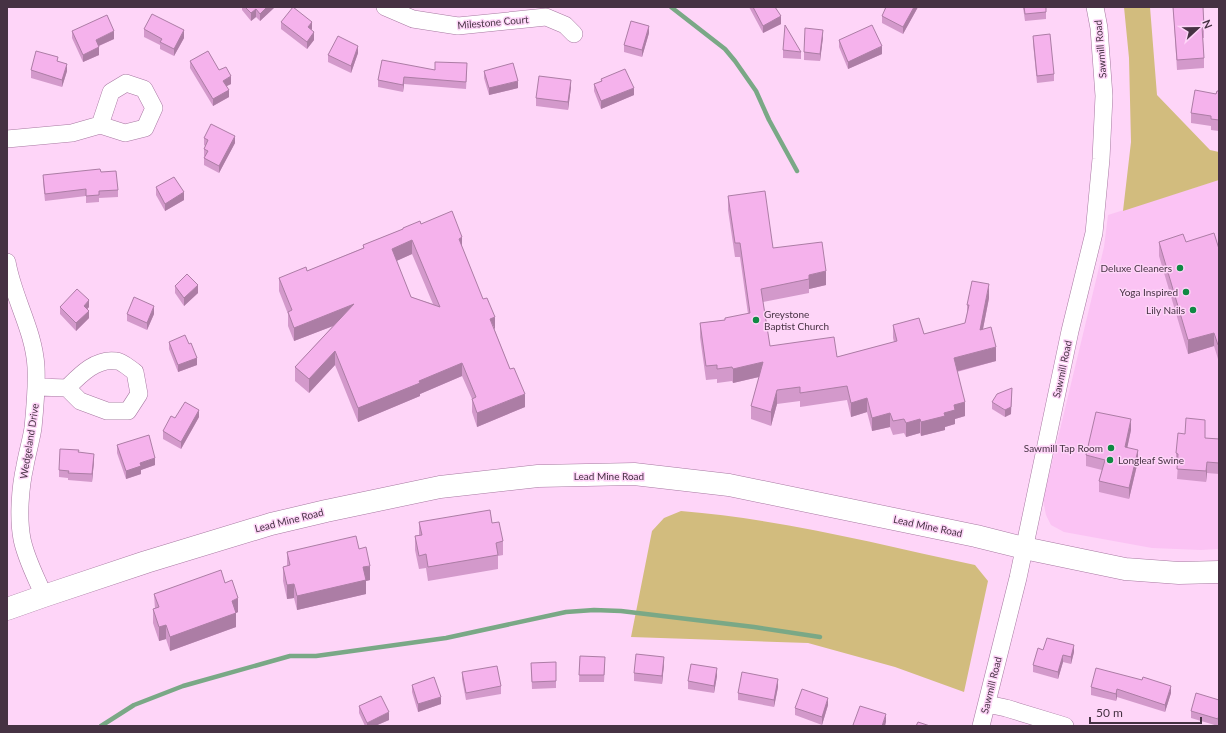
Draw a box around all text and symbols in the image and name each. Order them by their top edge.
north arrow [1178,8,1218,48]
street label: Milestone Court [457,13,529,31]
text: N [1200,18,1215,30]
street label: Sawmill Road [1091,19,1109,79]
place label: Deluxe Cleaners [1101,262,1172,274]
marker: Deluxe Cleaners [1175,263,1185,273]
place label: Yoga Inspired [1120,286,1178,298]
marker: Yoga Inspired [1181,287,1191,297]
place label: Lily Nails [1146,304,1185,316]
marker: Lily Nails [1188,305,1198,315]
place label: Greystone Baptist Church [764,308,829,332]
marker: Greystone Baptist Church [751,315,761,325]
street label: Sawmill Road [1050,339,1074,399]
street label: Wedgeland Drive [17,403,41,479]
place label: Sawmill Tap Room [1024,442,1103,454]
marker: Sawmill Tap Room [1106,443,1116,453]
place label: Longleaf Swine [1118,454,1184,466]
marker: Longleaf Swine [1105,455,1115,465]
street label: Lead Mine Road [574,470,644,482]
street label: Lead Mine Road [253,506,325,534]
street label: Lead Mine Road [892,513,964,539]
street label: Sawmill Road [978,655,1004,715]
scale bar [1090,699,1201,725]
text: 50 m [1096,705,1123,720]

